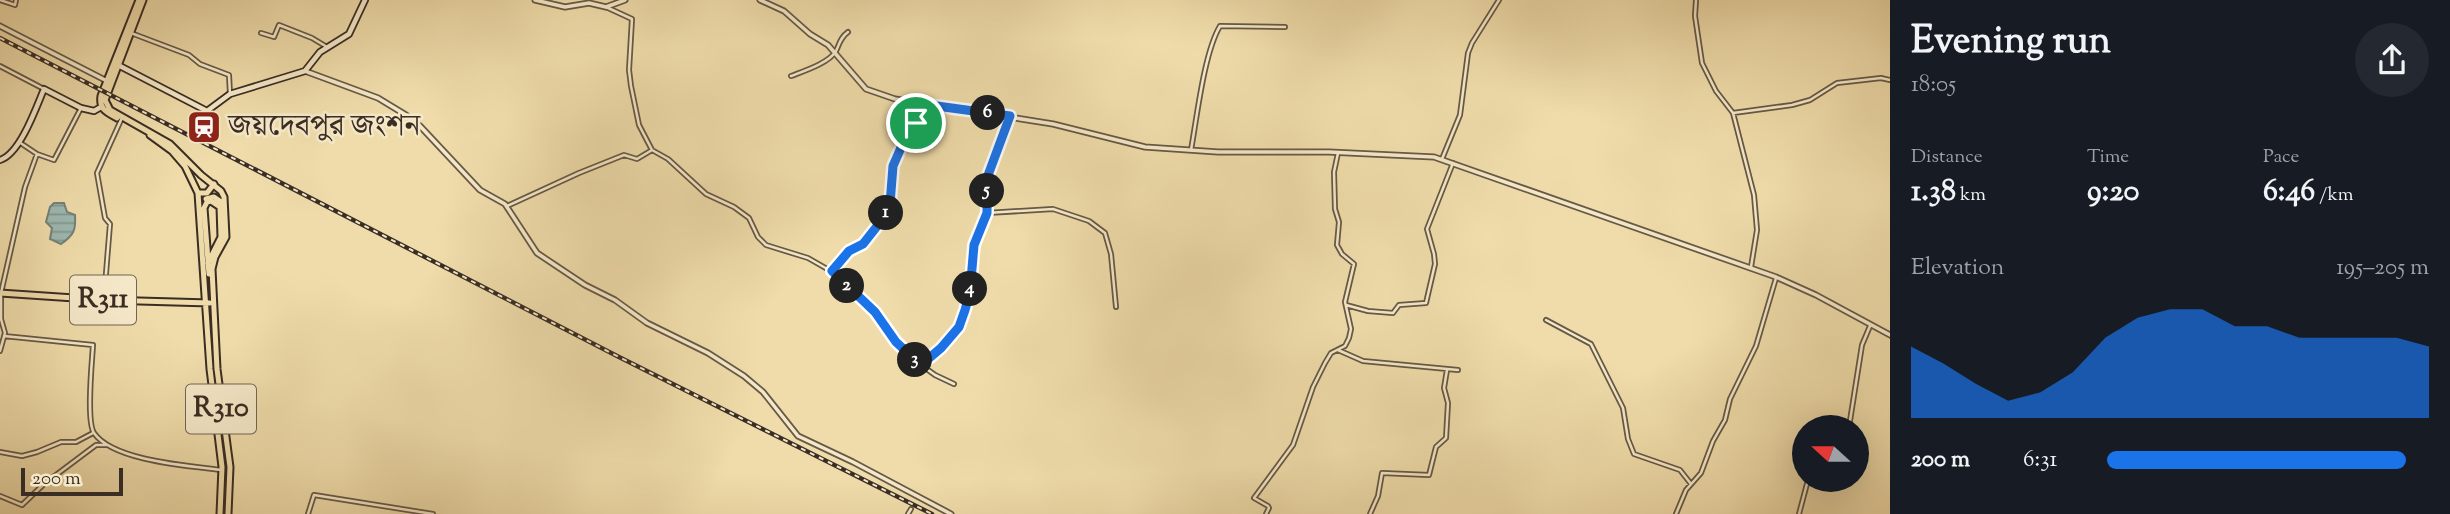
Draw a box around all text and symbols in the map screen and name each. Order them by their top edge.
text: Evening run [1911,16,2111,70]
button: share [2355,23,2429,97]
text: 18:05 [1911,69,1956,102]
pin [886,93,946,153]
pin: 6 [970,96,1006,130]
text: 6 [983,99,992,126]
icon: arrive [897,104,935,142]
place label: জয়দেবপুর জংশন [227,106,421,149]
station icon: জয়দেবপুর জংশন [185,108,223,146]
text: Distance [1911,144,1983,171]
text: Time [2087,144,2129,171]
text: Pace [2263,144,2299,171]
text: 1.38 [1911,171,1956,214]
text: 9:20 [2087,171,2139,214]
text: 6:46 [2263,171,2315,214]
pin: 5 [970,174,1004,208]
text: 5 [983,177,990,204]
text: km [1956,182,1986,209]
text: /km [2315,182,2354,209]
pin: 1 [868,196,903,230]
text: 1 [882,199,889,226]
text: Elevation [1911,252,2004,285]
text: 195–205 m [2336,252,2429,285]
pin: 2 [830,268,864,304]
text: 2 [842,272,851,299]
pin: 4 [953,272,988,306]
text: 4 [965,275,974,302]
road number: R311 [70,276,136,324]
pin: 3 [898,342,932,378]
text: 3 [911,346,918,373]
road number: R310 [186,384,256,434]
north arrow [1792,415,1869,492]
map controls [1792,415,1869,492]
text: 200 m [1911,444,1970,477]
text: 6:31 [2023,444,2057,477]
scale bar [21,465,122,497]
text: 200 m [32,466,81,493]

